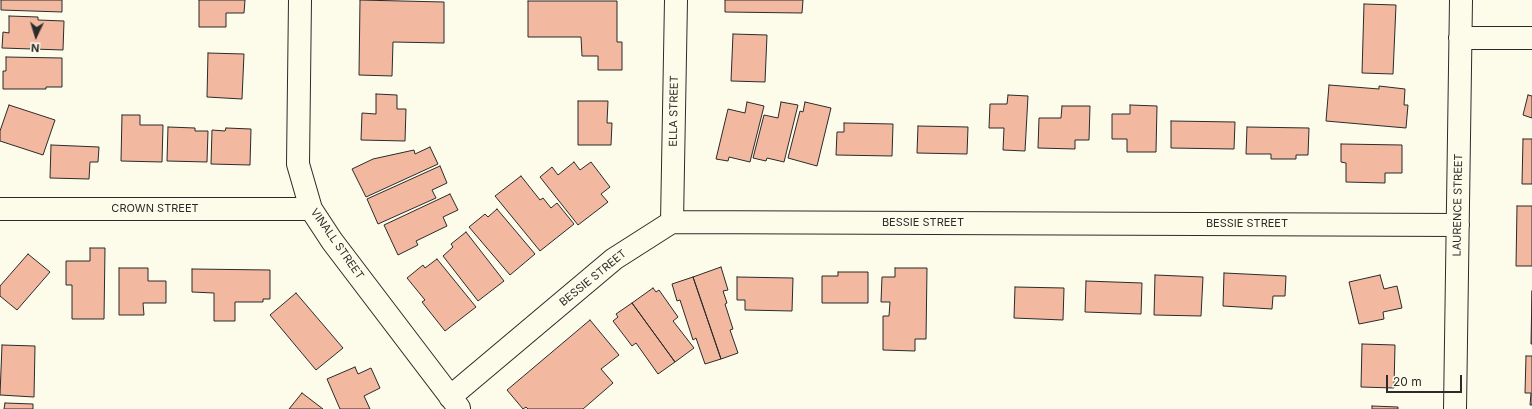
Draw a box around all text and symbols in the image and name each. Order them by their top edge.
north arrow [16,16,56,56]
text: N [30,41,40,55]
street label: ELLA STREET [667,75,681,147]
street label: LAURENCE STREET [1451,153,1465,257]
street label: CROWN STREET [111,202,199,216]
street label: VINALL STREET [308,206,366,282]
street label: BESSIE STREET [882,216,964,230]
street label: BESSIE STREET [1206,217,1288,231]
street label: BESSIE STREET [557,247,629,309]
scale bar [1388,367,1464,393]
text: 20 m [1393,374,1422,389]

